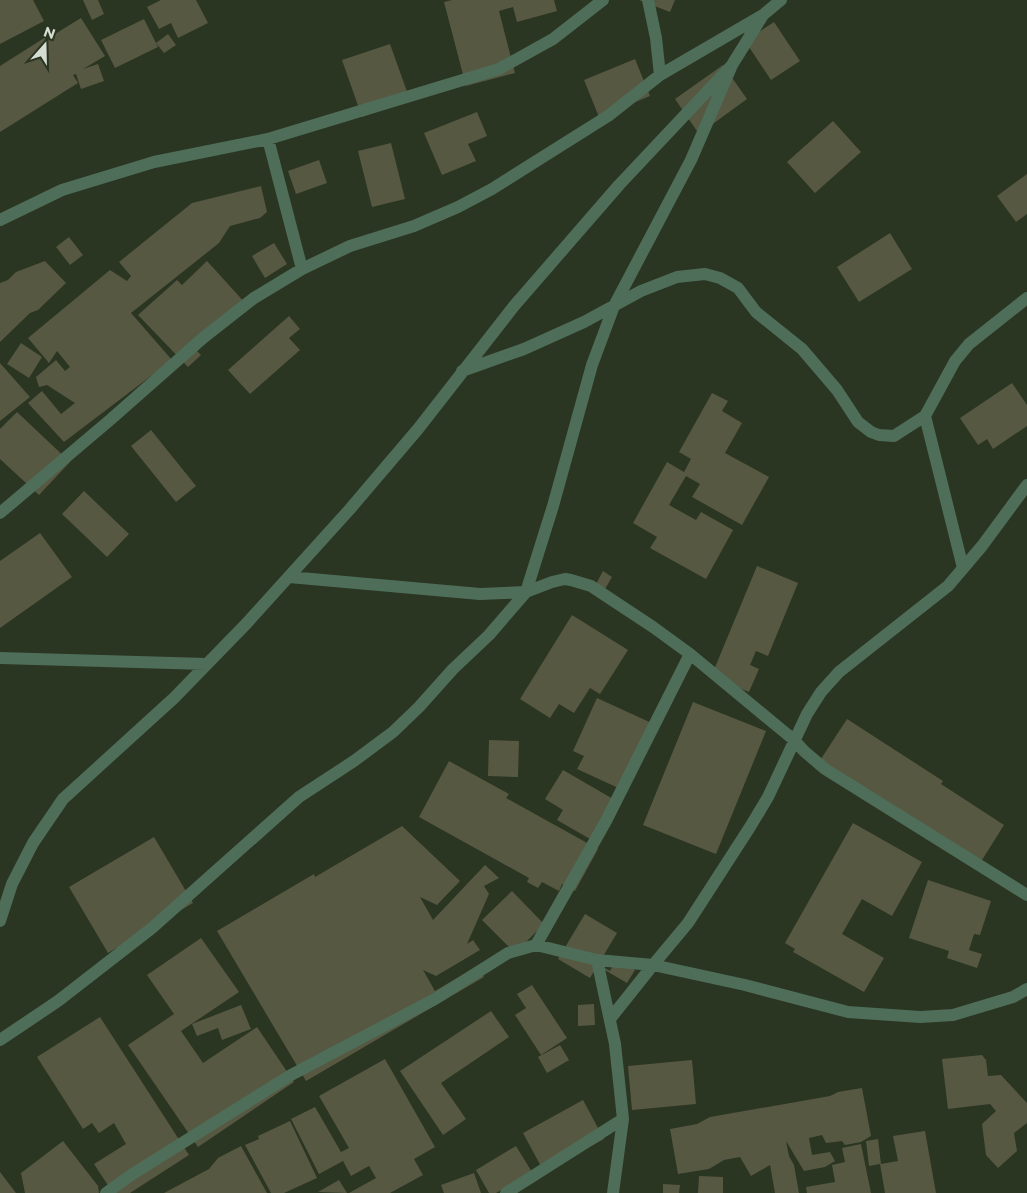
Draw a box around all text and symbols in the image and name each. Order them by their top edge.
north arrow [20,20,70,70]
text: N [41,22,58,43]

